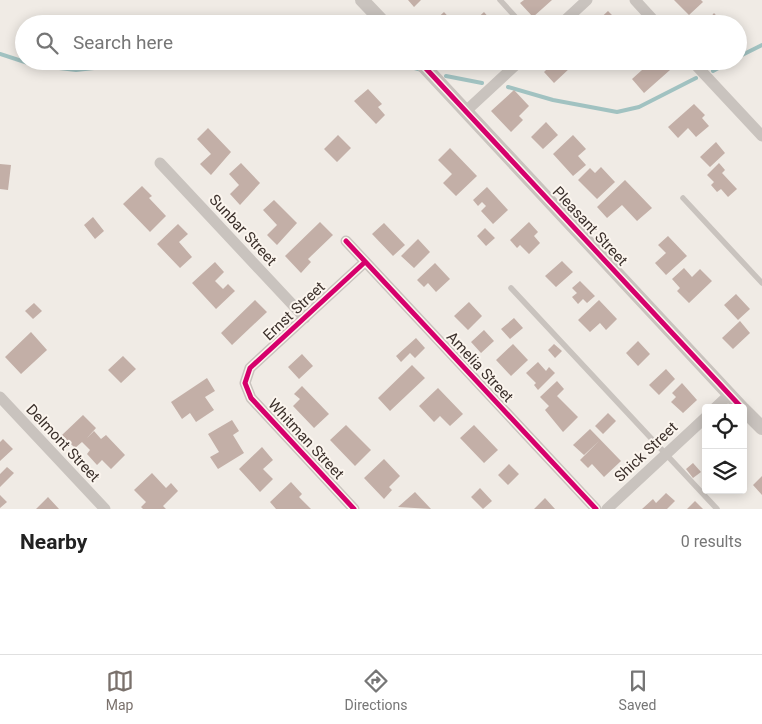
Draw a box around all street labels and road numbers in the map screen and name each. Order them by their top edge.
street label: Pleasant Street [549,183,631,269]
street label: Sunbar Street [206,191,280,269]
street label: Ernst Street [259,278,329,344]
street label: Amelia Street [443,328,517,406]
street label: Whitman Street [264,395,348,483]
street label: Delmont Street [22,400,104,486]
street label: Shick Street [611,418,681,486]

